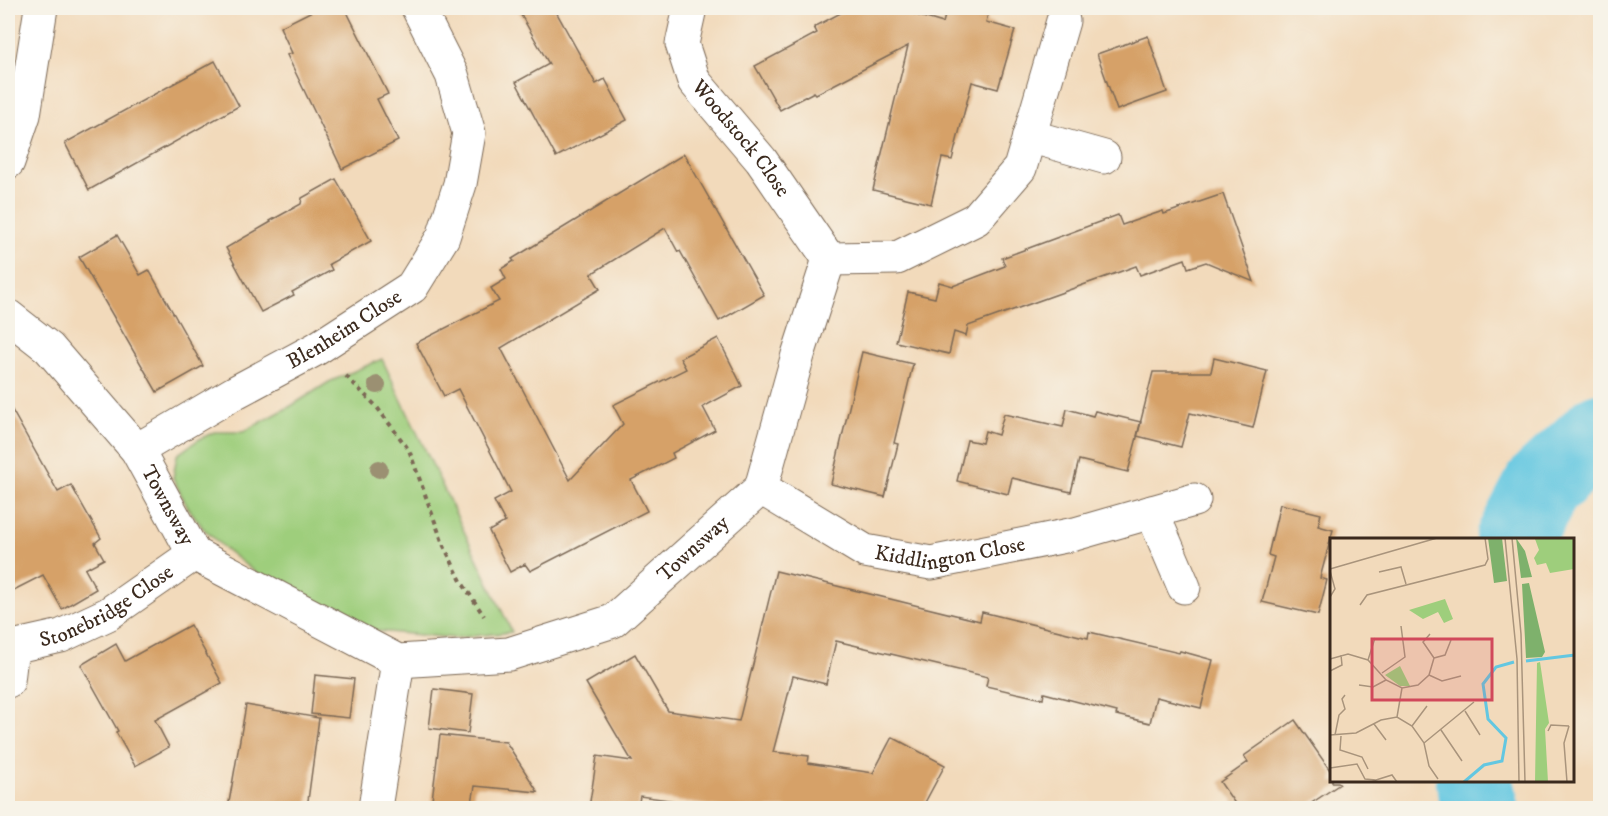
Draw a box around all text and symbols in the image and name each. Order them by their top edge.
street label: Woodstock Close [685,74,796,202]
street label: Blenheim Close [283,284,407,375]
street label: Townsway [135,461,200,551]
street label: Townsway [652,509,735,588]
street label: Kiddlington Close [873,531,1028,577]
inset map [1330,538,1575,783]
street label: Stonebridge Close [37,559,179,653]

